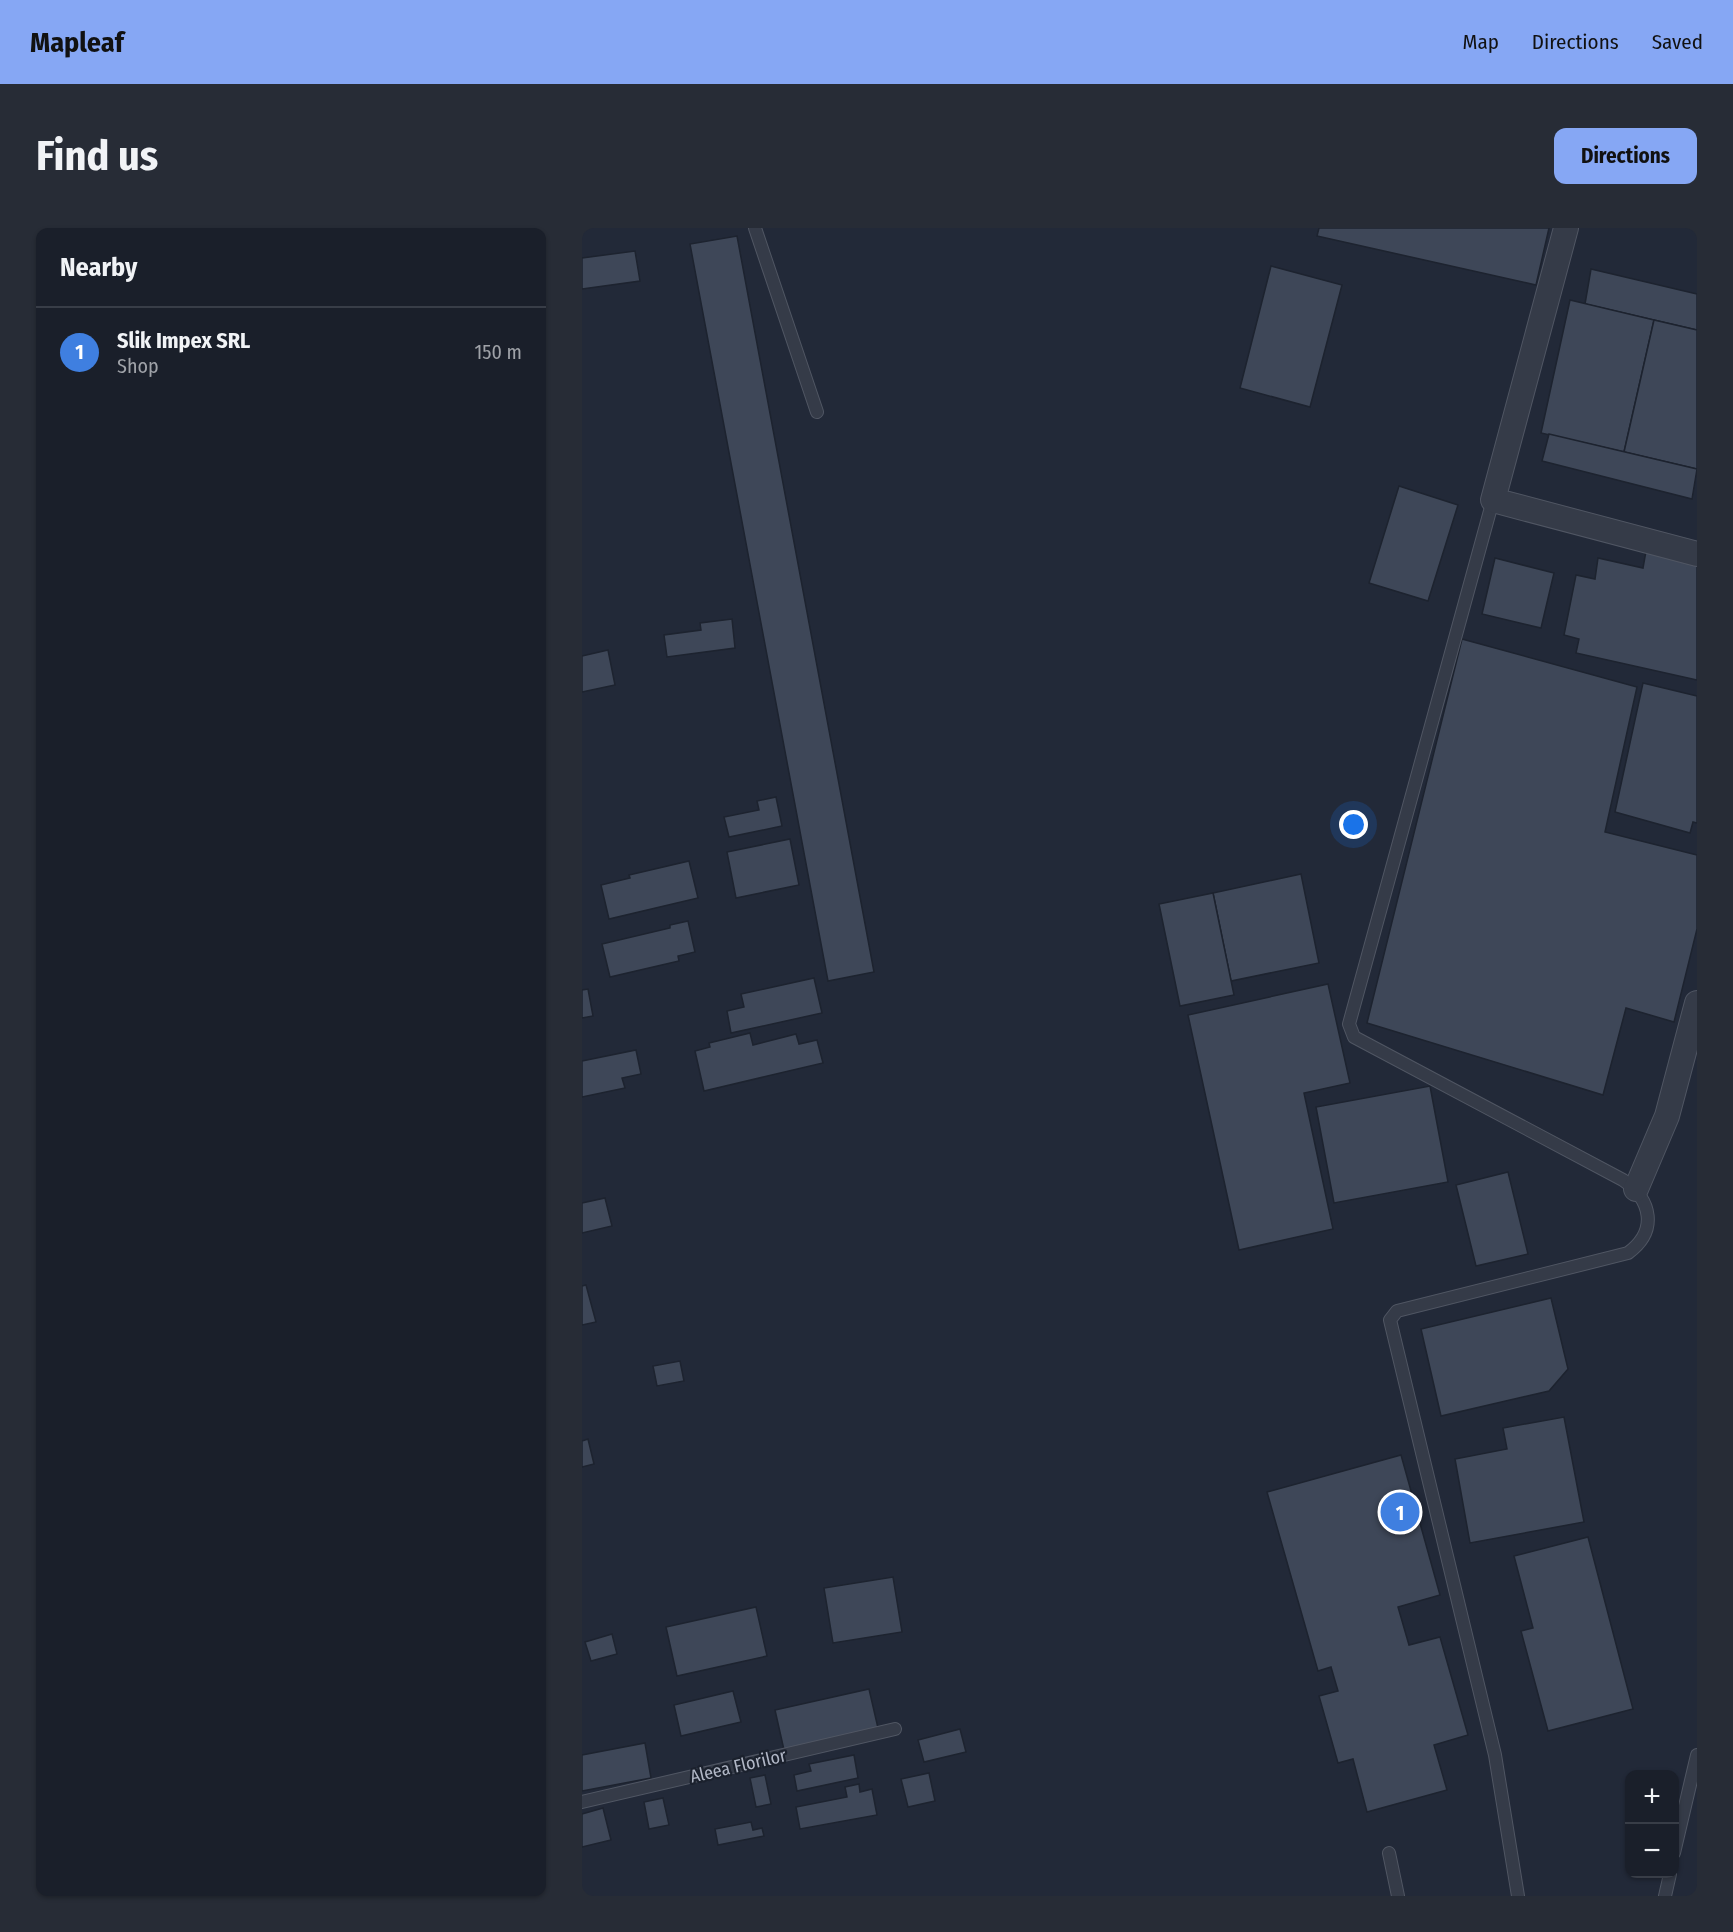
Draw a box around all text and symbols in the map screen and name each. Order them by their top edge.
text: Mapleaf [30,26,124,59]
text: Map [1462,29,1499,55]
text: Directions [1532,29,1619,55]
text: Saved [1652,29,1703,55]
button: Directions [1554,128,1697,184]
text: Find us [36,131,158,181]
text: Nearby [60,252,137,283]
text: Slik Impex SRL [117,327,250,354]
text: 1 [75,340,84,364]
text: 150 m [475,340,522,364]
text: Shop [117,354,159,378]
your location [1339,810,1368,839]
pin: 1 [1380,1490,1420,1534]
street label: Aleea Florilor [688,1744,789,1788]
map controls [1625,1770,1679,1878]
button: + [1625,1770,1679,1824]
button: − [1625,1824,1679,1878]

